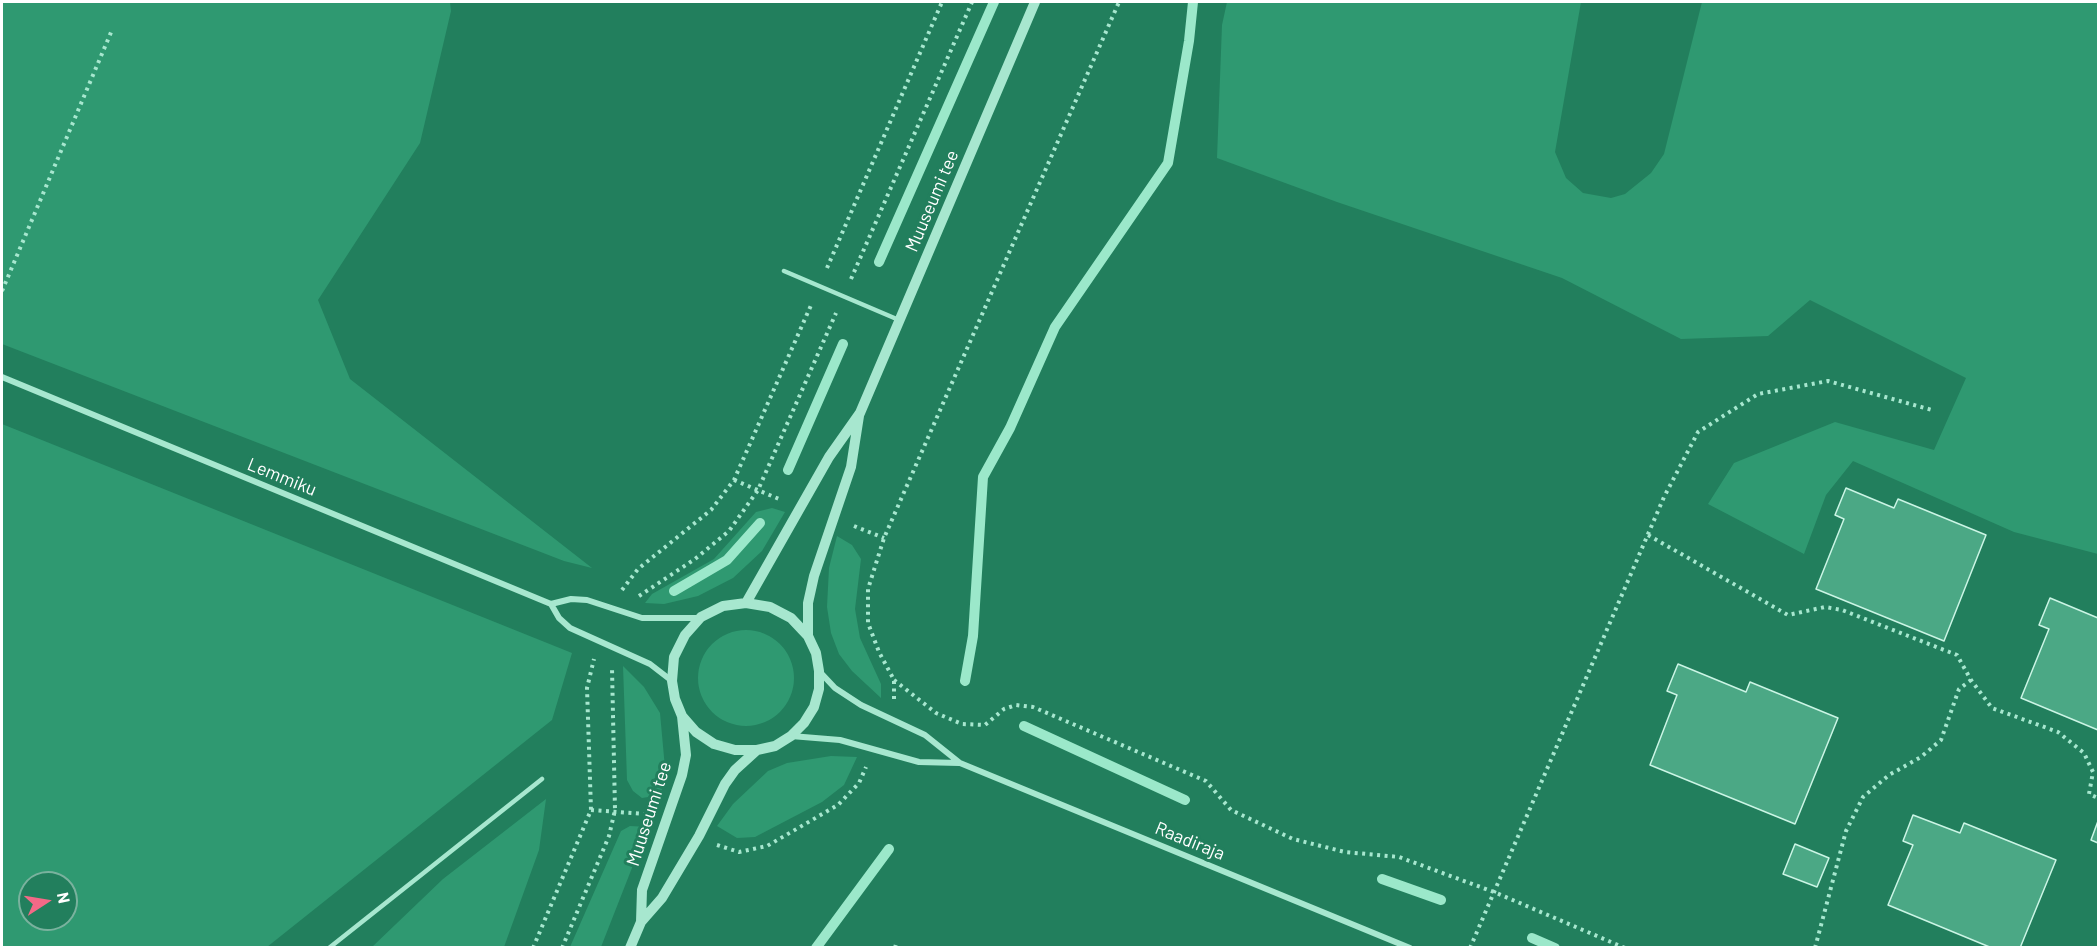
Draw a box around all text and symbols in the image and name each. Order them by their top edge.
street label: Muuseumi tee [901,147,963,255]
street label: Lemmiku [244,453,320,501]
street label: Muuseumi tee [622,759,676,869]
street label: Raadiraja [1152,817,1228,865]
north arrow [18,871,78,931]
text: N [54,890,75,905]

